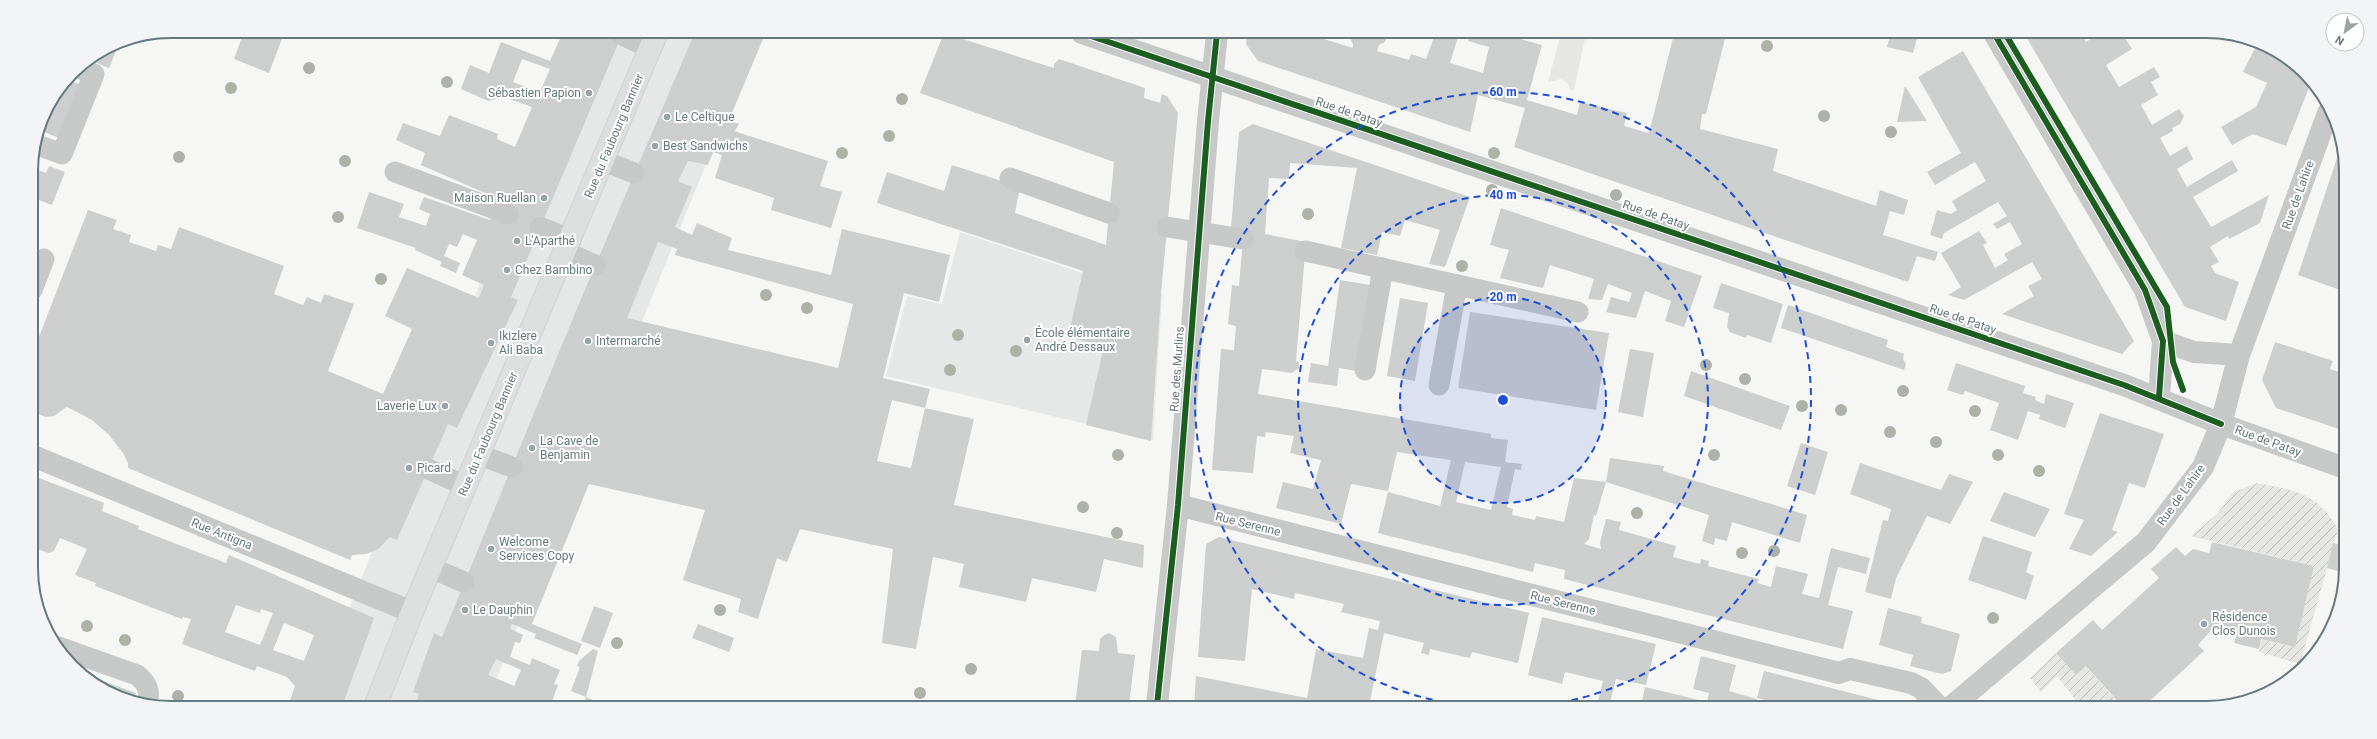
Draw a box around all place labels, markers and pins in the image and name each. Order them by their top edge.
place label: Sébastien Papion [488,86,581,100]
marker: Sébastien Papion [584,88,594,98]
place label: Le Celtique [675,110,735,124]
marker: Le Celtique [662,112,672,122]
place label: Best Sandwichs [663,139,748,153]
marker: Best Sandwichs [650,141,660,151]
place label: Maison Ruellan [454,191,536,205]
marker: Maison Ruellan [539,193,549,203]
place label: L'Aparthé [525,234,575,248]
marker: L'Aparthé [512,236,522,246]
place label: Chez Bambino [515,263,593,277]
marker: Chez Bambino [502,265,512,275]
place label: École élémentaire André Dessaux [1035,325,1130,354]
place label: Ikizlere Ali Baba [499,329,543,357]
place label: Intermarché [596,334,661,348]
marker: École élémentaire André Dessaux [1022,335,1032,345]
marker: Intermarché [583,336,593,346]
marker: Ikizlere Ali Baba [486,338,496,348]
centre of rings [1496,393,1510,407]
place label: Laverie Lux [377,399,437,413]
marker: Laverie Lux [440,401,450,411]
place label: La Cave de Benjamin [540,434,598,462]
marker: La Cave de Benjamin [527,443,537,453]
place label: Picard [417,461,451,475]
marker: Picard [404,463,414,473]
place label: Welcome Services Copy [499,535,575,563]
marker: Welcome Services Copy [486,544,496,554]
place label: Le Dauphin [473,603,533,617]
marker: Le Dauphin [460,605,470,615]
place label: Résidence Clos Dunois [2212,610,2276,638]
marker: Résidence Clos Dunois [2199,619,2209,629]

